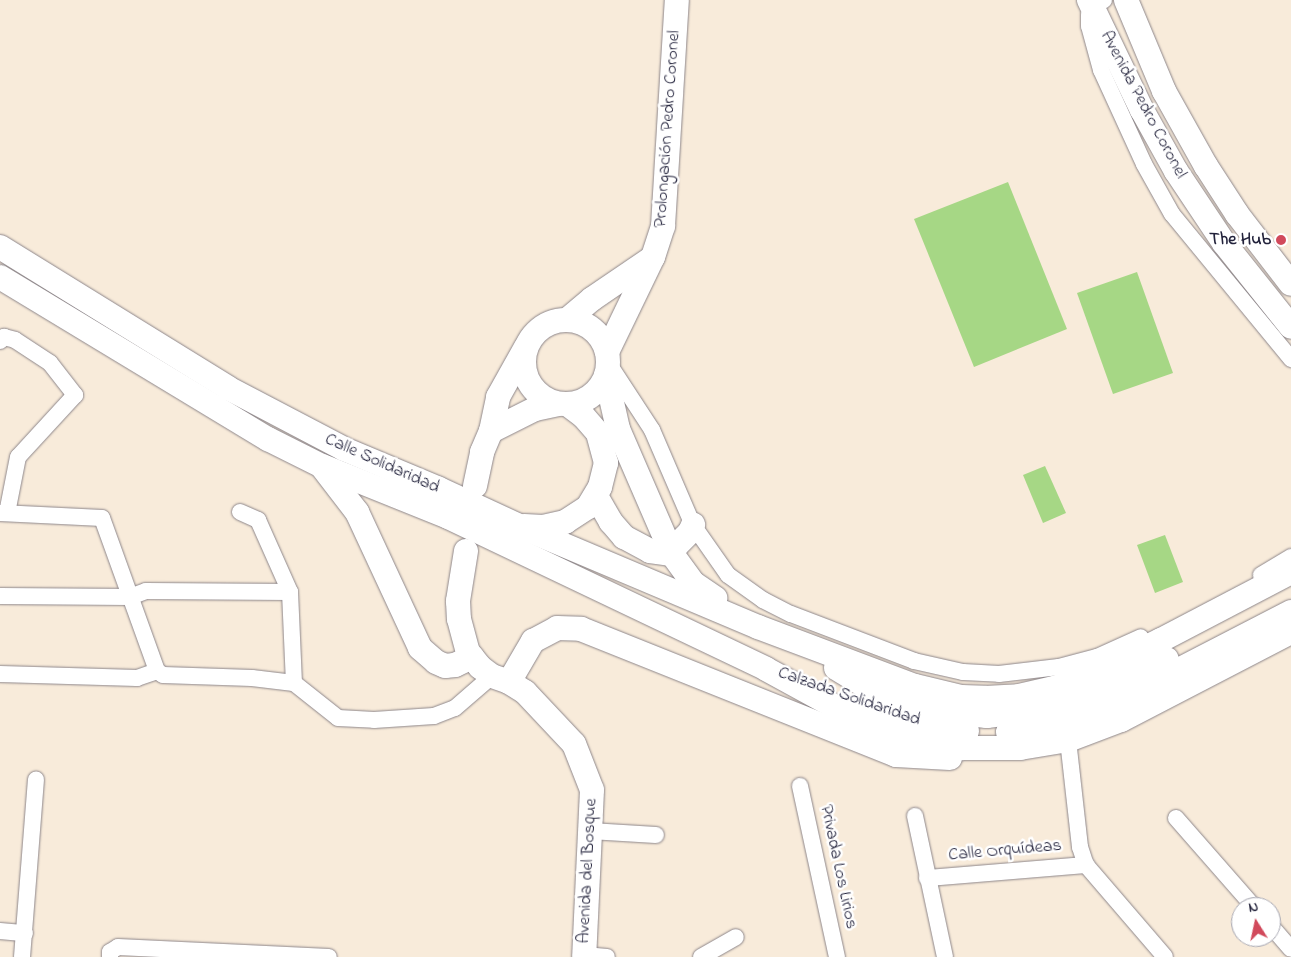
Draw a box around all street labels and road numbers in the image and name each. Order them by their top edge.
street label: Avenida Pedro Coronel [1095,27,1191,183]
street label: Prolongación Pedro Coronel [650,30,686,228]
street label: Calle Solidaridad [321,429,443,499]
street label: Calzada Solidaridad [775,662,923,732]
street label: Avenida del Bosque [573,798,603,944]
street label: Privada Los Lirios [814,803,862,931]
street label: Calle Orquídeas [947,835,1063,867]

